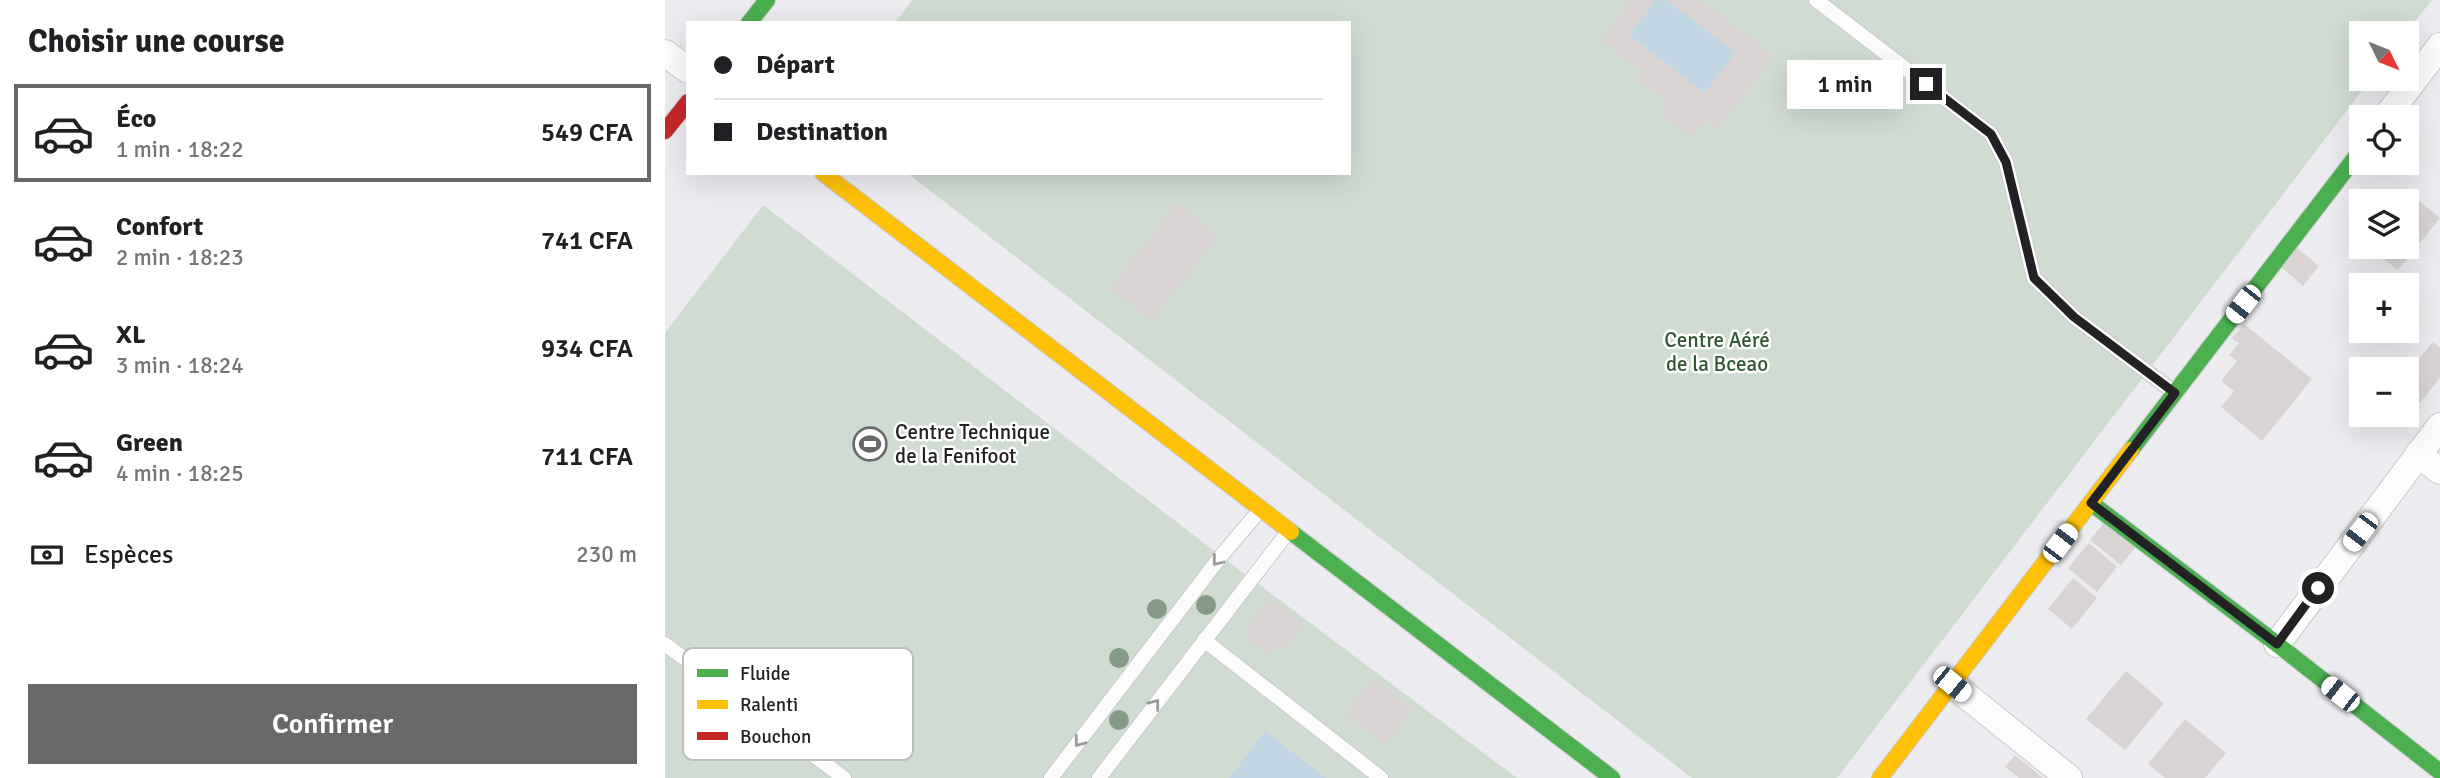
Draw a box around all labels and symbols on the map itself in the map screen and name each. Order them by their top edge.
north arrow [2349,21,2419,91]
callout: 1 min [1786,60,1901,108]
route end [1910,68,1942,100]
car [2222,281,2265,327]
park label: Centre Aéré de la Bceao [1664,327,1770,377]
place label: Centre Technique de la Fenifoot [895,419,1050,469]
sports icon: Centre Technique de la Fenifoot [851,425,889,463]
car [2339,509,2382,555]
car [2039,520,2082,566]
one-way arrow [1212,554,1225,566]
route start [2302,572,2334,604]
legend [683,648,913,760]
text: Fluide [740,662,790,686]
car [1930,663,1975,705]
car [2317,673,2364,715]
text: Ralenti [740,693,798,717]
one-way arrow [1147,699,1159,712]
text: Bouchon [740,725,811,749]
one-way arrow [1074,734,1087,747]

